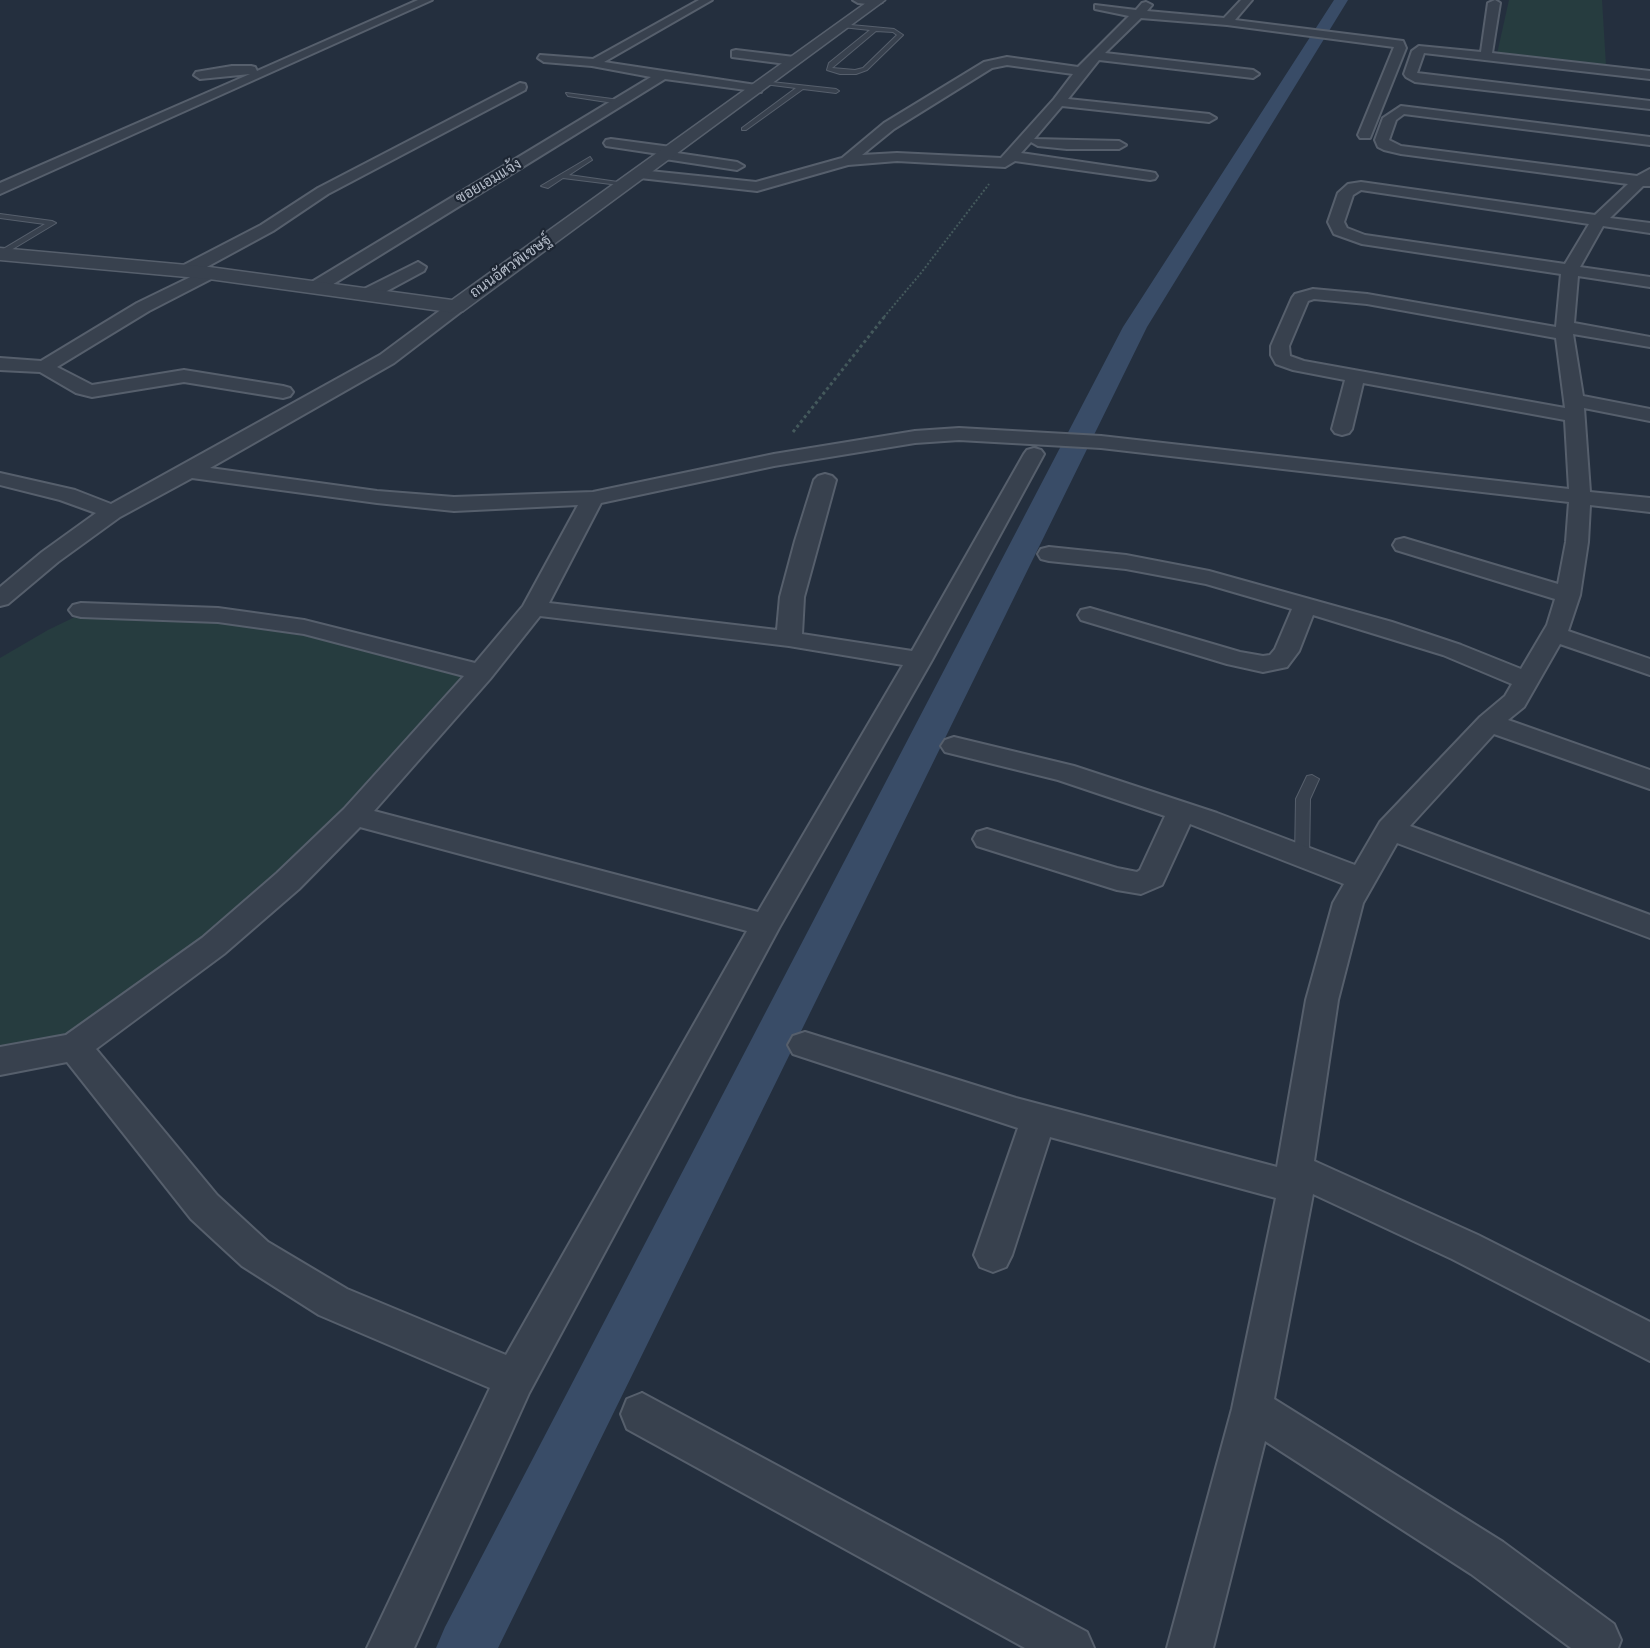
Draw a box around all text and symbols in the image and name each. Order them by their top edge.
street label: ซอยเอมแจ้ง [453,155,525,209]
street label: ถนนอัศวพิเชษฐ์ [467,231,555,303]

